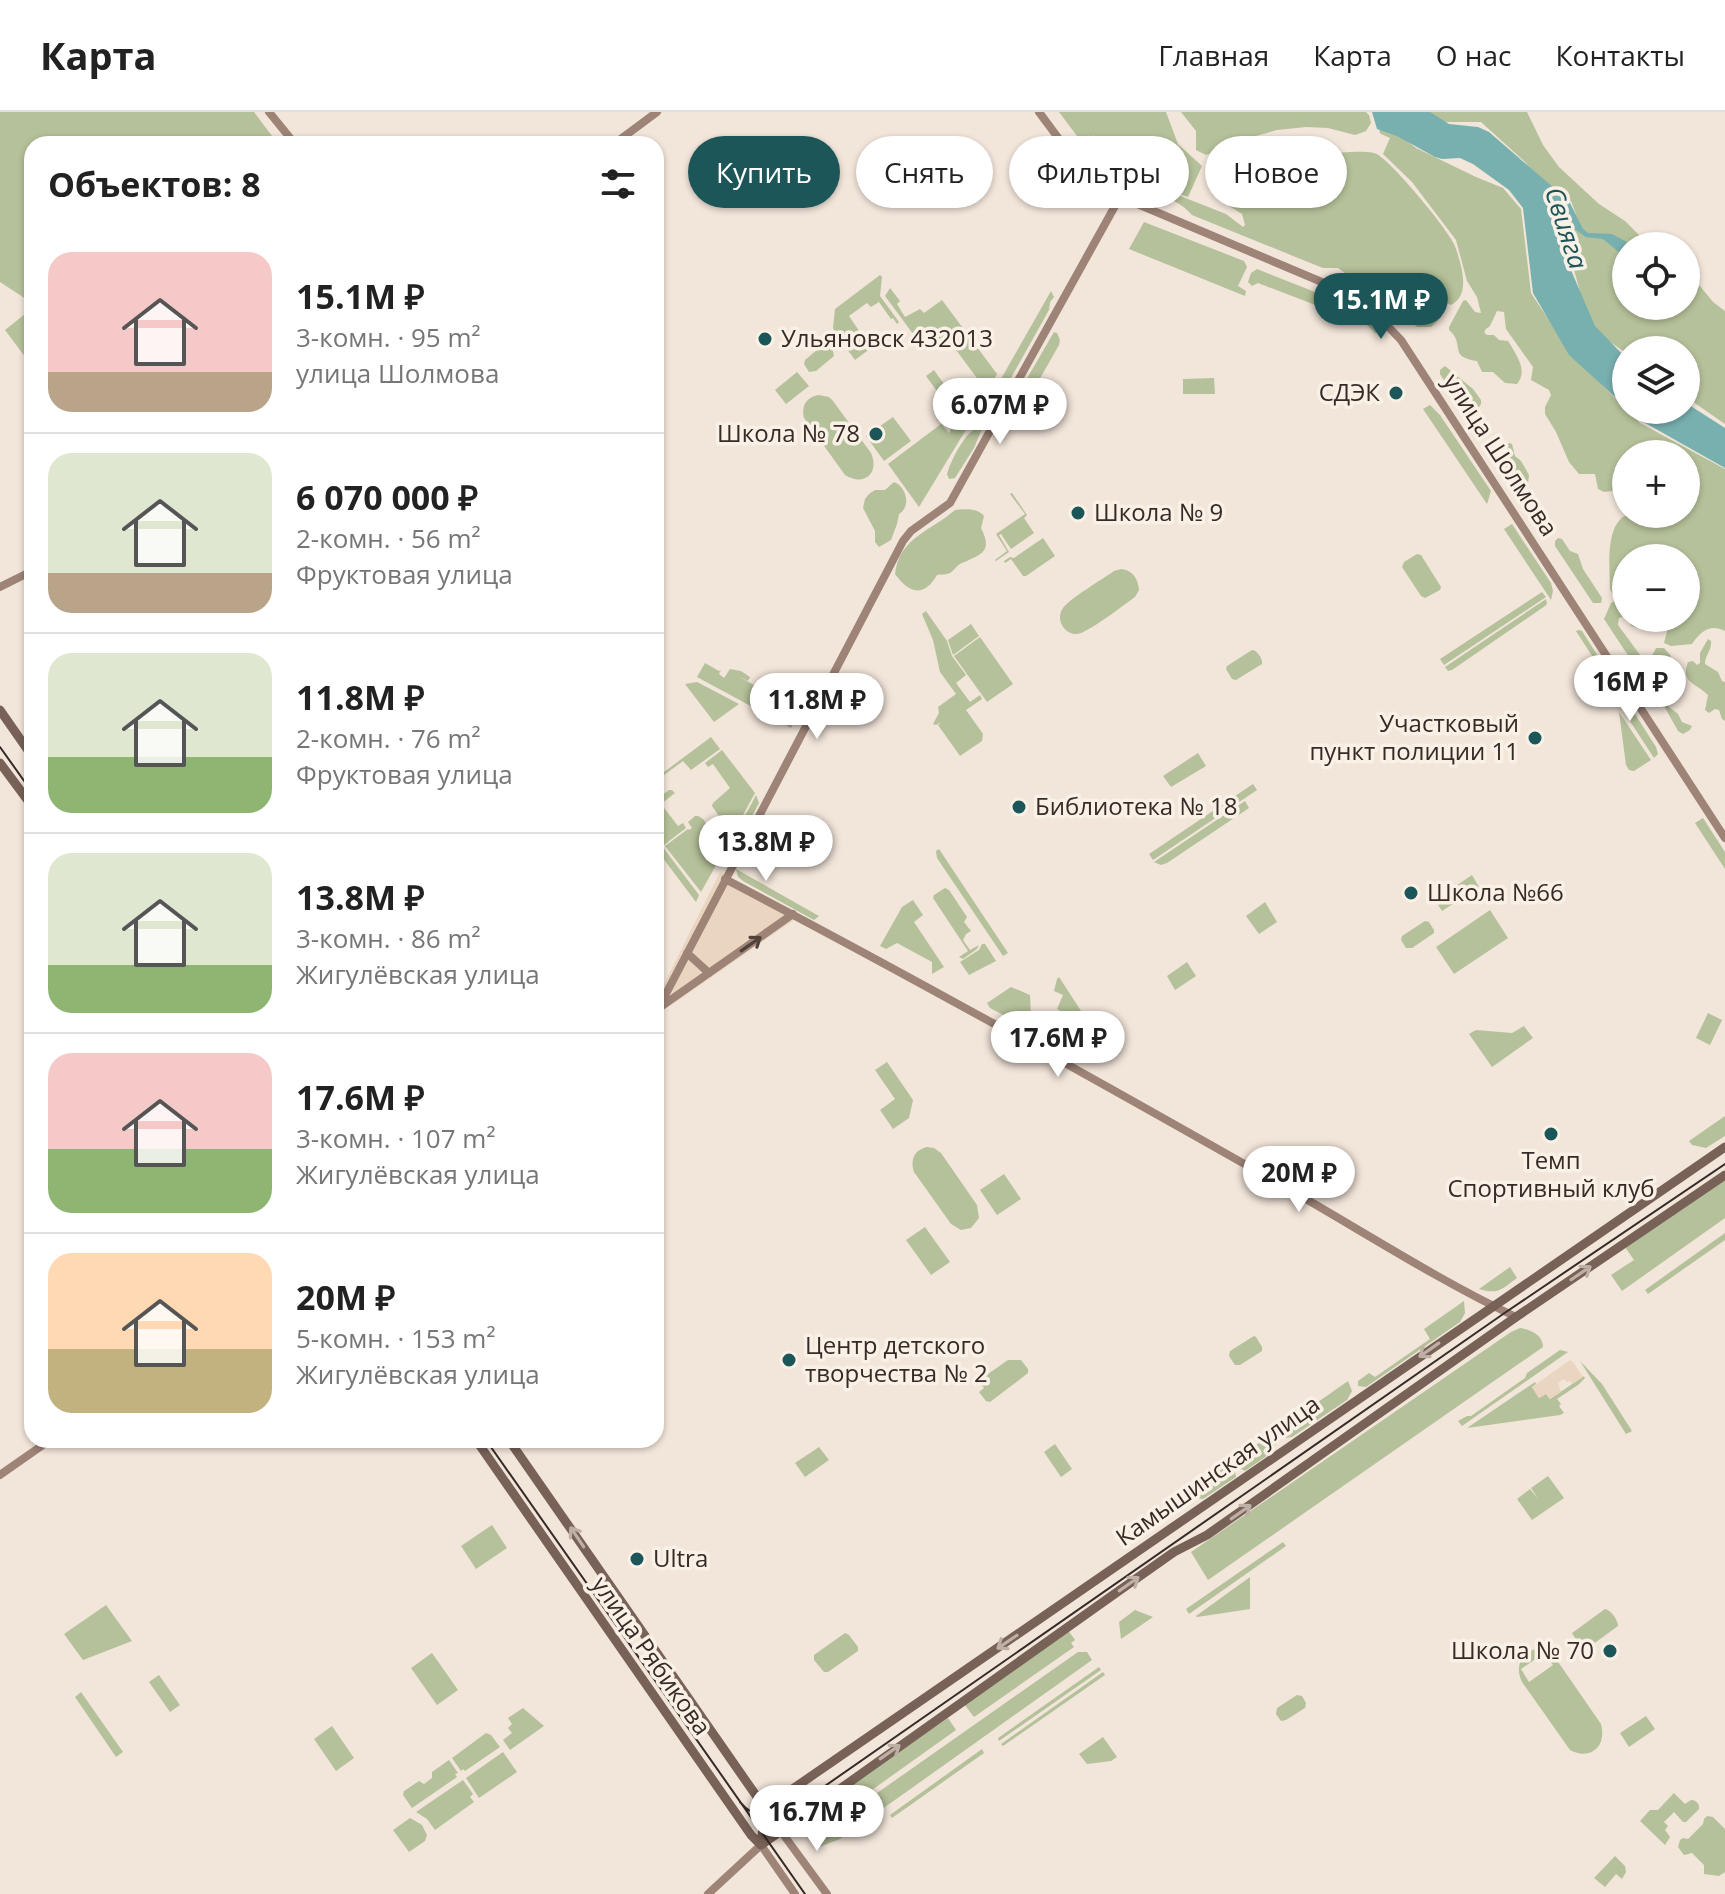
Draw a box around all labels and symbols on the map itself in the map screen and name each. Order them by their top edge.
water label: Свияга [1537,182,1597,274]
pin: 15.1M ₽ [1307,273,1455,341]
place label: Ульяновск 432013 [781,321,993,354]
marker: Ульяновск 432013 [756,330,774,348]
street label: улица Шолмова [1436,366,1566,542]
place label: СДЭК [1319,375,1380,408]
pin: 6.07M ₽ [926,378,1074,446]
marker: СДЭК [1387,384,1405,402]
place label: Школа № 78 [717,416,860,449]
marker: Школа № 78 [867,425,885,443]
place label: Школа № 9 [1094,495,1223,528]
marker: Школа № 9 [1069,504,1087,522]
pin: 16M ₽ [1574,655,1686,723]
pin: 11.8M ₽ [743,673,891,741]
place label: Участковый пункт полиции 11 [1309,706,1519,767]
marker: Участковый пункт полиции 11 [1526,729,1544,747]
place label: Библиотека № 18 [1035,789,1238,822]
marker: Библиотека № 18 [1010,798,1028,816]
pin: 13.8M ₽ [692,815,840,883]
place label: Школа №66 [1427,875,1564,908]
marker: Школа №66 [1402,884,1420,902]
one-way arrow [739,936,761,952]
pin: 17.6M ₽ [984,1011,1132,1079]
marker: Темп Спортивный клуб [1542,1125,1560,1143]
place label: Темп Спортивный клуб [1448,1143,1655,1204]
pin: 20M ₽ [1243,1146,1355,1214]
one-way arrow [1569,1265,1591,1281]
place label: Центр детского творчества № 2 [805,1328,988,1389]
one-way arrow [1418,1342,1440,1358]
marker: Центр детского творчества № 2 [780,1351,798,1369]
street label: Камышинская улица [1109,1387,1326,1553]
one-way arrow [1229,1504,1251,1520]
one-way arrow [569,1527,585,1549]
place label: Ultra [653,1541,708,1574]
marker: Ultra [628,1550,646,1568]
street label: улица Рябикова [585,1569,719,1741]
one-way arrow [1117,1576,1139,1592]
place label: Школа № 70 [1451,1633,1594,1666]
one-way arrow [996,1634,1018,1650]
marker: Школа № 70 [1601,1642,1619,1660]
one-way arrow [878,1744,900,1760]
pin: 16.7M ₽ [743,1785,891,1853]

